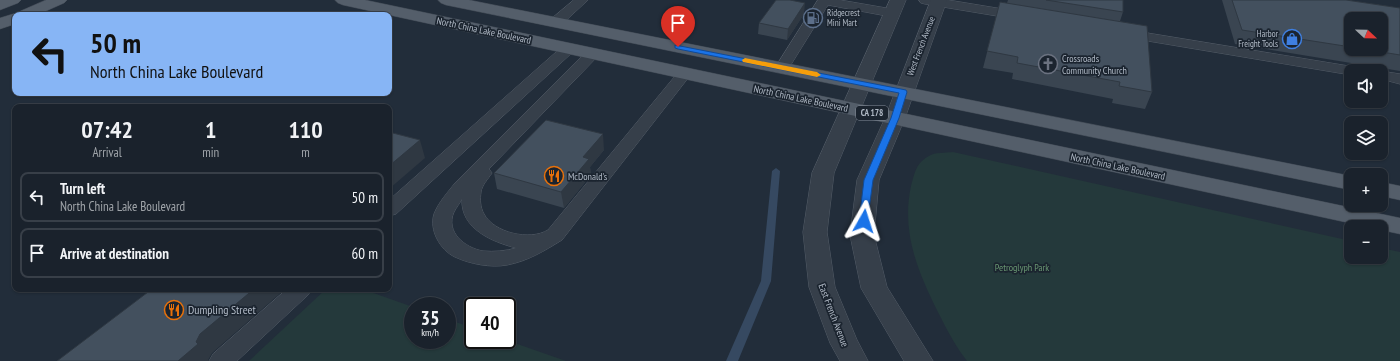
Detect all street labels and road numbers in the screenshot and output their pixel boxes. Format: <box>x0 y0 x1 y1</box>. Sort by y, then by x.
street label: North China Lake Boulevard <box>435 14 532 47</box>
street label: West French Avenue <box>904 15 937 77</box>
street label: North China Lake Boulevard <box>752 82 849 115</box>
road number: CA 178 <box>856 106 888 120</box>
street label: North China Lake Boulevard <box>1069 150 1166 183</box>
street label: East French Avenue <box>815 282 852 349</box>

